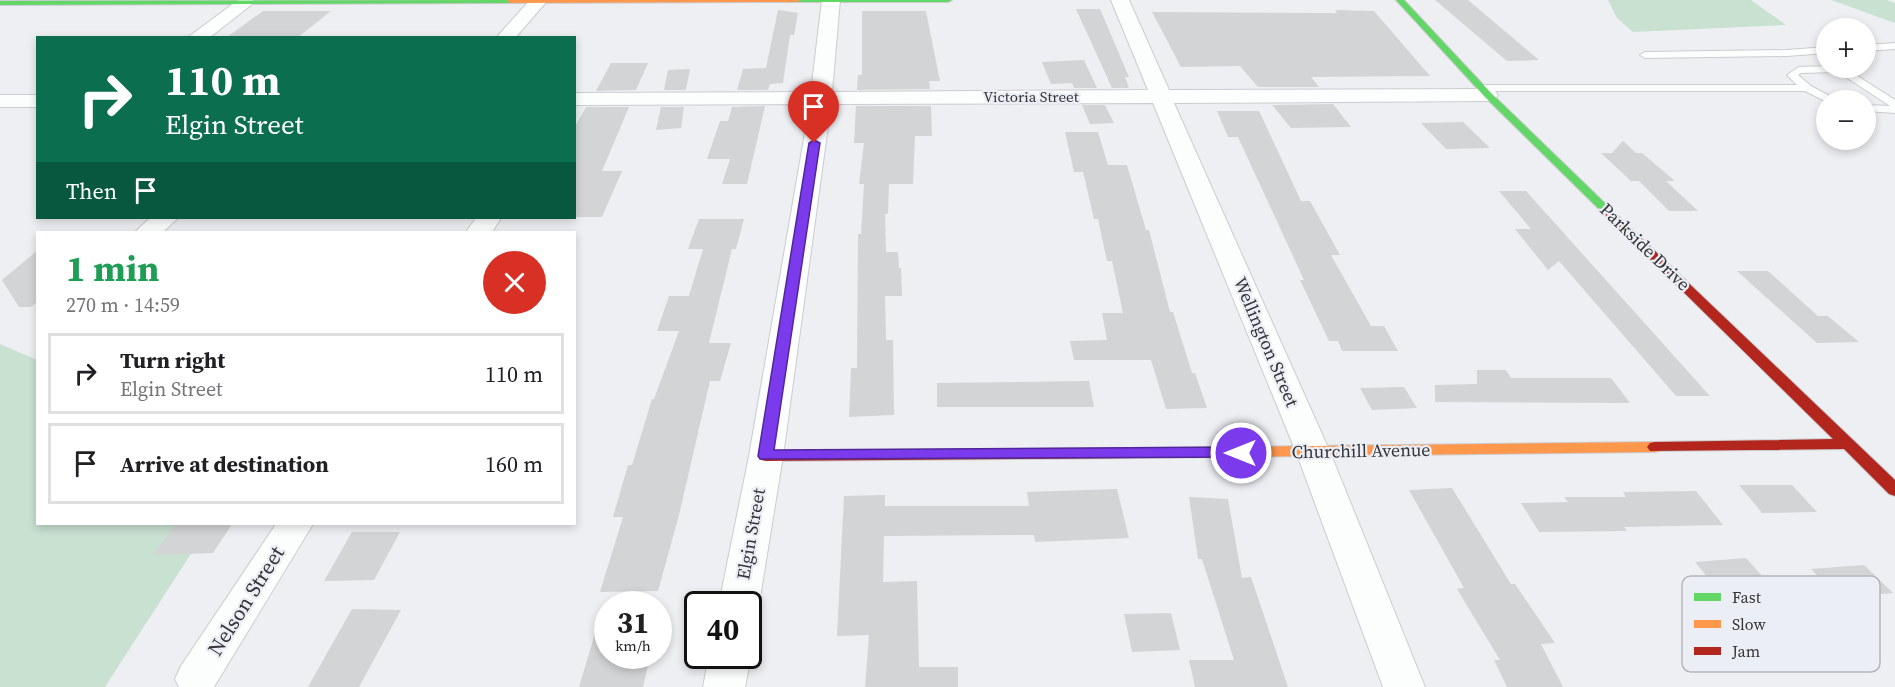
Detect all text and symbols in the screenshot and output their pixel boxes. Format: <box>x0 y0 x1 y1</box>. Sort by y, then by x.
map controls <box>1816 18 1876 150</box>
button: + <box>1816 18 1876 78</box>
text: 110 m <box>165 51 280 109</box>
icon: right <box>66 60 144 138</box>
pin <box>788 81 839 143</box>
street label: Victoria Street <box>983 86 1079 107</box>
icon: arrive <box>797 90 830 123</box>
button: − <box>1816 90 1876 150</box>
text: Elgin Street <box>165 106 304 143</box>
icon: arrive <box>129 174 162 207</box>
text: Then <box>66 176 117 206</box>
street label: Parkside Drive <box>1595 197 1696 296</box>
text: 1 min <box>66 244 159 293</box>
button: close <box>483 251 546 314</box>
street label: Wellington Street <box>1228 273 1305 411</box>
text: 270 m · 14:59 <box>66 291 180 319</box>
text: Turn right <box>120 345 225 375</box>
icon: right <box>69 357 102 390</box>
text: 110 m <box>485 359 543 389</box>
text: Elgin Street <box>120 375 223 403</box>
position arrow <box>1209 421 1273 485</box>
street label: Churchill Avenue <box>1291 437 1431 464</box>
icon: arrive <box>69 447 102 480</box>
text: Arrive at destination <box>120 449 329 479</box>
text: 160 m <box>485 449 543 479</box>
street label: Elgin Street <box>730 486 771 582</box>
street label: Nelson Street <box>200 540 291 661</box>
legend <box>1682 576 1880 672</box>
text: Fast <box>1732 586 1762 608</box>
speed limit sign: 40 <box>684 591 762 669</box>
text: 31 <box>617 602 649 643</box>
text: Slow <box>1732 613 1767 635</box>
text: km/h <box>615 635 651 656</box>
text: Jam <box>1731 640 1760 662</box>

